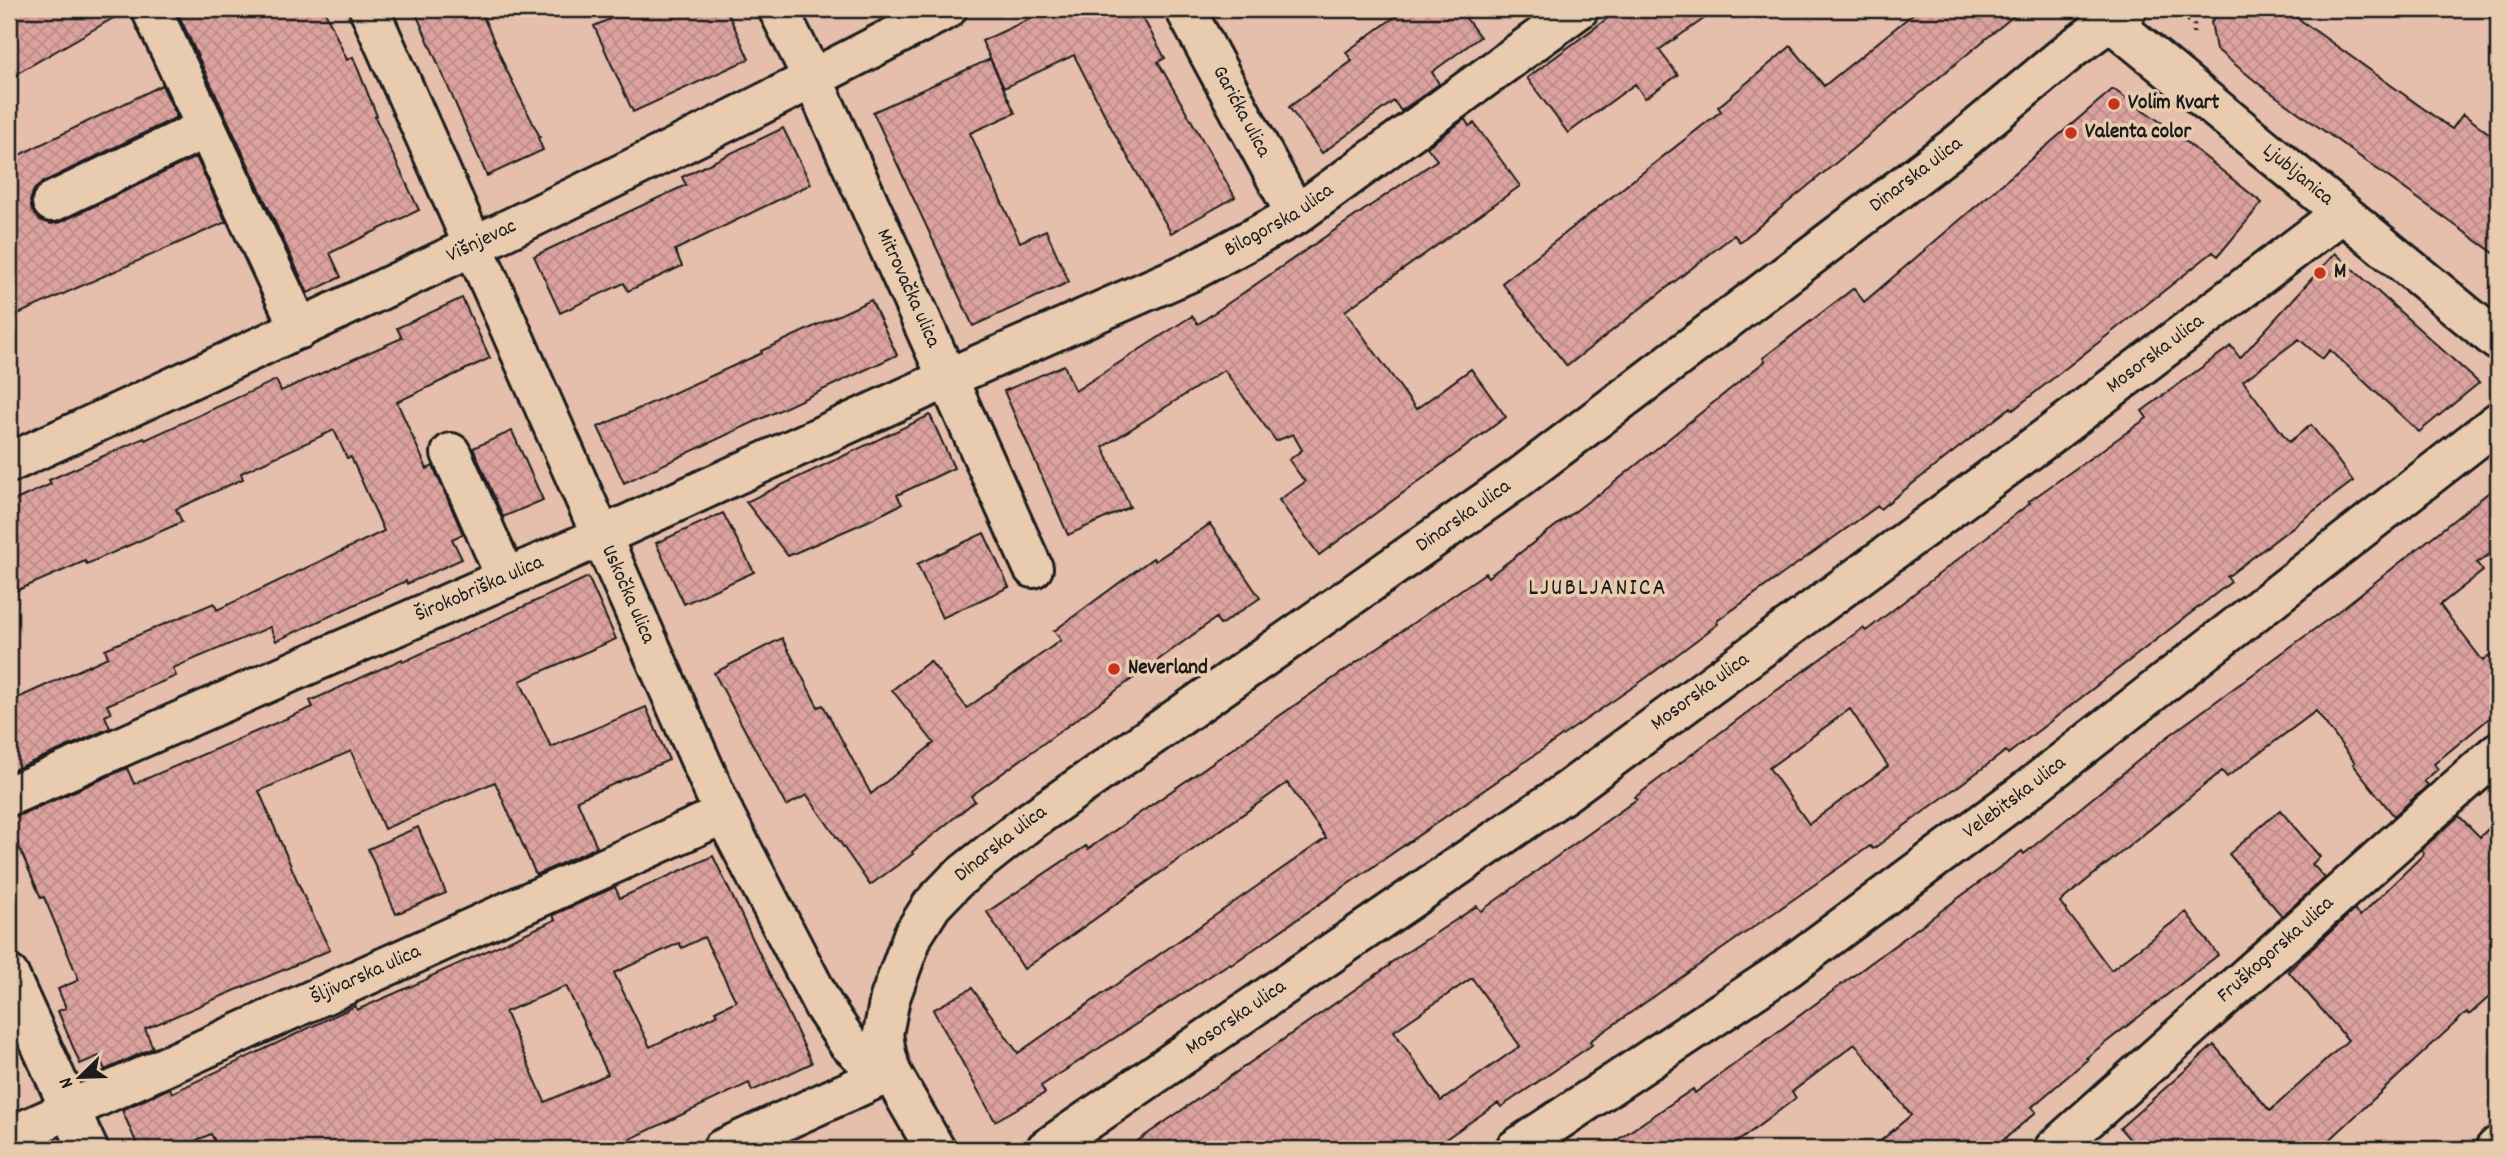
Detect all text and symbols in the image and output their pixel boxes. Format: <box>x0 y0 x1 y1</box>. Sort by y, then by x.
street label: Garićka ulica <box>1204 61 1278 164</box>
place label: Volim Kvart <box>2128 89 2220 119</box>
marker: Volim Kvart <box>2106 96 2122 112</box>
place label: Valenta color <box>2085 118 2192 148</box>
marker: Valenta color <box>2063 125 2079 141</box>
street label: Dinarska ulica <box>1864 129 1971 221</box>
street label: Ljubljanica <box>2255 137 2340 215</box>
street label: Bilogorska ulica <box>1219 176 1341 266</box>
street label: Višnjevac <box>442 212 522 271</box>
street label: Mitrovačka ulica <box>867 224 948 354</box>
place label: M <box>2334 258 2346 288</box>
marker: M <box>2312 265 2328 281</box>
street label: Mosorska ulica <box>2101 307 2212 402</box>
street label: Dinarska ulica <box>1410 472 1519 561</box>
street label: Uskočka ulica <box>592 541 663 650</box>
street label: Širokobriška ulica <box>411 548 550 631</box>
district label: LJUBLJANICA <box>1528 572 1668 606</box>
street label: Mosorska ulica <box>1645 646 1757 739</box>
place label: Neverland <box>1128 654 1208 684</box>
marker: Neverland <box>1106 661 1122 677</box>
street label: Velebitska ulica <box>1957 749 2074 847</box>
street label: Dinarska ulica <box>948 798 1055 890</box>
street label: Fruškogorska ulica <box>2211 889 2342 1011</box>
street label: Šljivarska ulica <box>306 937 427 1014</box>
street label: Mosorska ulica <box>1180 972 1294 1063</box>
north arrow <box>46 1042 116 1112</box>
text: N <box>53 1073 82 1092</box>

